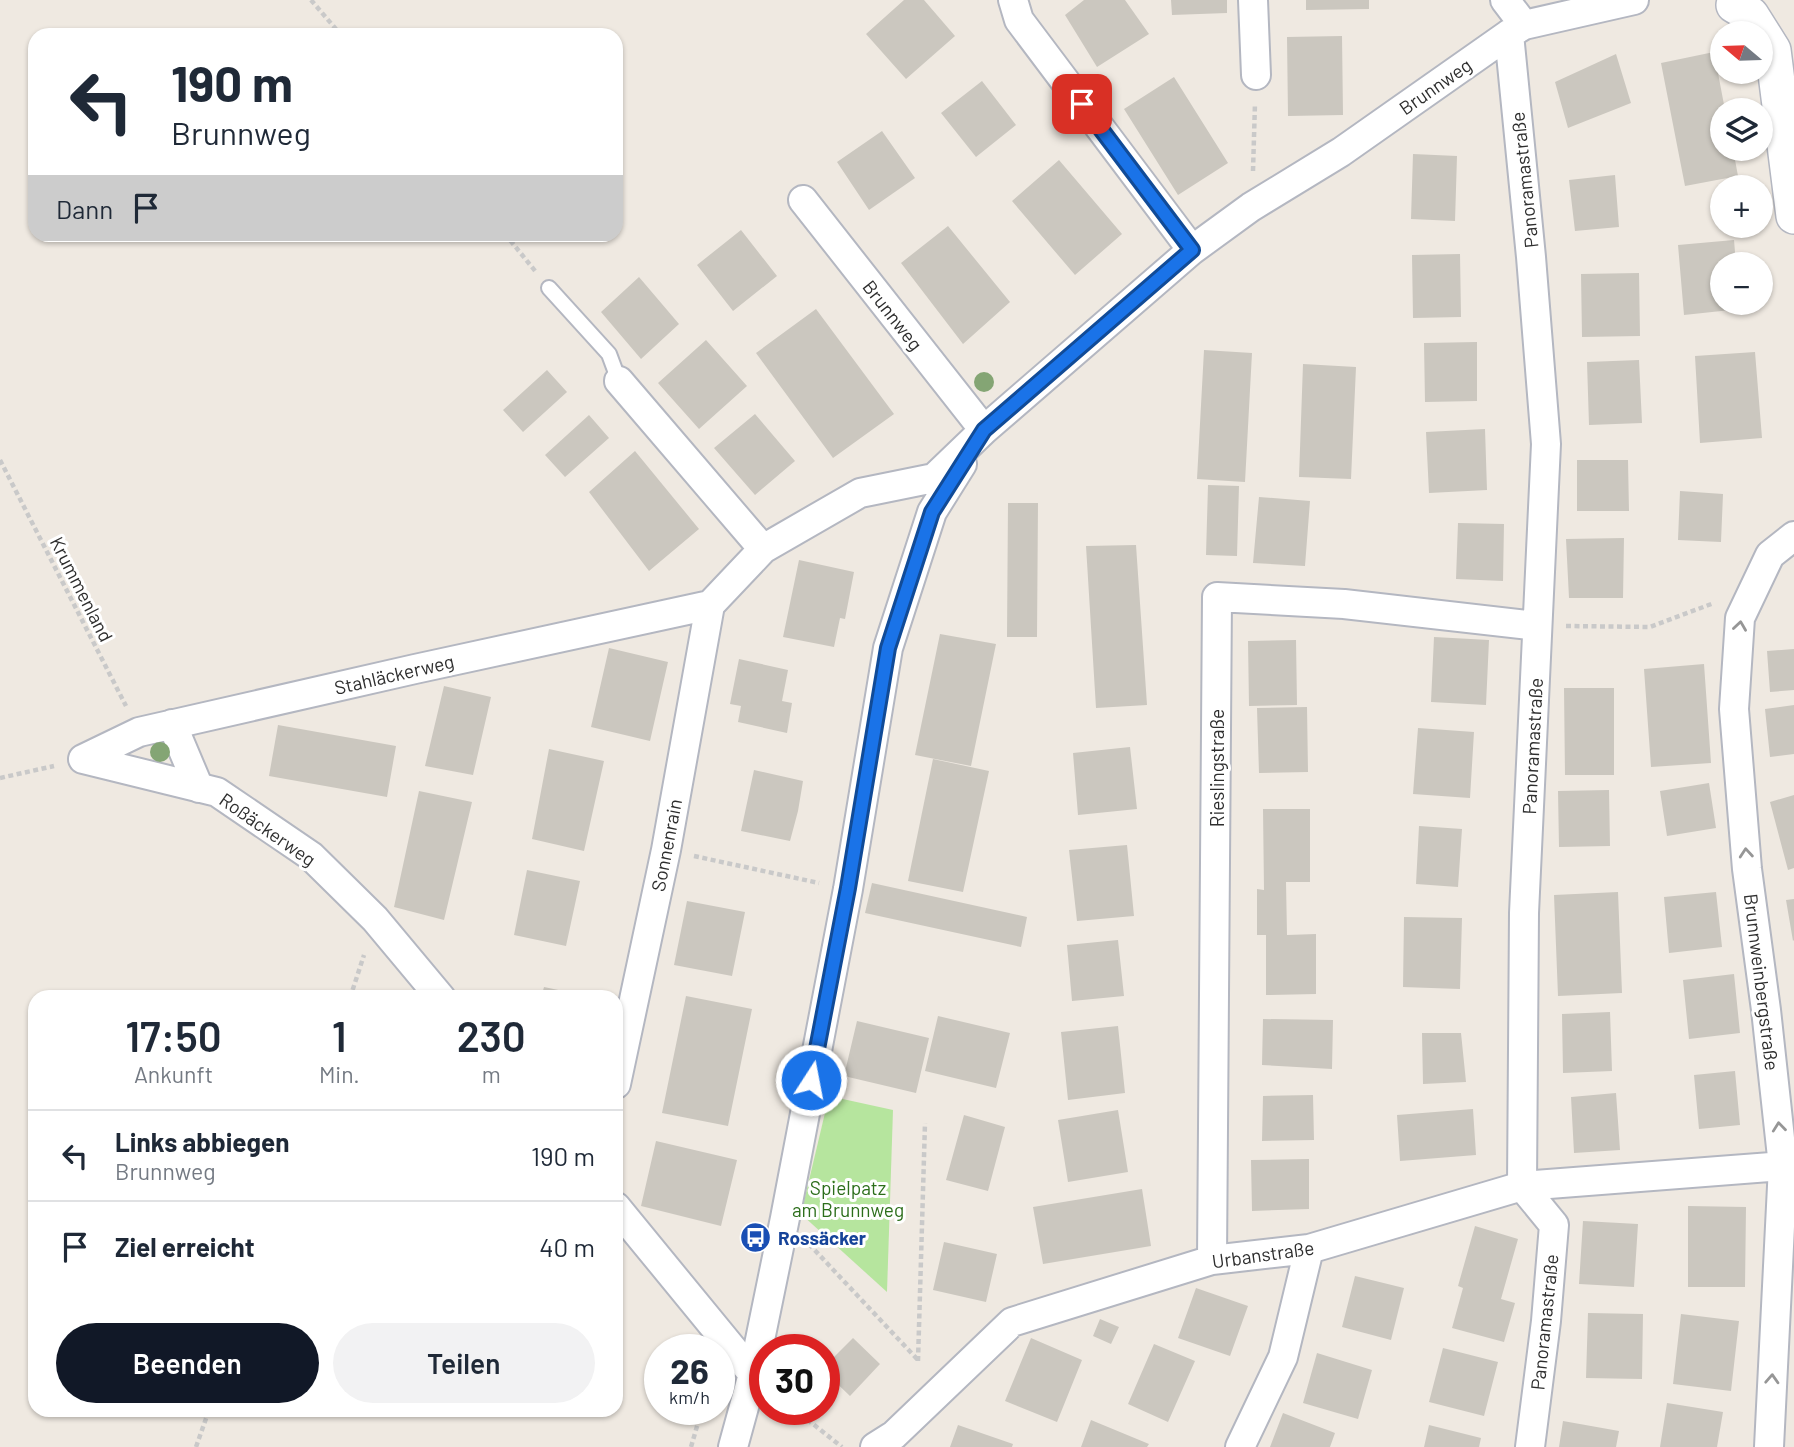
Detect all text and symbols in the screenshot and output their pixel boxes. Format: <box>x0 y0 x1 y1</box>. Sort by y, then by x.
north arrow <box>1710 21 1773 84</box>
map controls <box>1710 21 1773 315</box>
text: 190 m <box>171 53 293 112</box>
street label: Brunnweg <box>1394 53 1476 119</box>
icon: left <box>56 56 147 147</box>
pin <box>1052 74 1112 134</box>
icon: arrive <box>1063 85 1101 123</box>
button: layers <box>1710 98 1773 161</box>
street label: Panoramastraße <box>1505 111 1543 249</box>
text: Brunnweg <box>171 113 311 151</box>
button: + <box>1710 175 1773 238</box>
icon: arrive <box>127 189 165 227</box>
text: Dann <box>56 193 113 224</box>
button: − <box>1710 252 1773 315</box>
street label: Brunnweg <box>858 275 928 355</box>
street label: Krummenland <box>46 533 118 645</box>
one-way arrow <box>1733 620 1748 632</box>
street label: Stahläckerweg <box>332 649 456 699</box>
street label: Panoramastraße <box>1517 677 1547 815</box>
street label: Rieslingstraße <box>1205 709 1228 827</box>
street label: Roßäckerweg <box>215 787 321 871</box>
street label: Sonnenrain <box>646 797 686 893</box>
one-way arrow <box>1739 847 1754 858</box>
street label: Brunnweinbergstraße <box>1740 892 1784 1072</box>
text: 17:50 <box>125 1010 222 1060</box>
text: 1 <box>332 1010 347 1060</box>
text: 230 <box>457 1010 526 1060</box>
position arrow <box>774 1043 848 1117</box>
text: Ankunft <box>134 1060 213 1088</box>
text: Min. <box>319 1060 360 1088</box>
text: m <box>482 1060 501 1088</box>
one-way arrow <box>1772 1122 1787 1133</box>
text: Links abbiegen <box>115 1126 289 1157</box>
icon: left <box>56 1137 94 1175</box>
text: 190 m <box>531 1140 595 1171</box>
text: Brunnweg <box>115 1157 215 1185</box>
park label: Spielpatz am Brunnweg <box>792 1176 904 1221</box>
bus stop icon: Rossäcker <box>738 1220 772 1254</box>
place label: Rossäcker <box>778 1226 867 1249</box>
icon: arrive <box>56 1228 94 1266</box>
text: Ziel erreicht <box>115 1231 255 1262</box>
text: 40 m <box>539 1231 595 1262</box>
street label: Urbanstraße <box>1210 1235 1316 1273</box>
street label: Panoramastraße <box>1525 1253 1563 1391</box>
button: Beenden <box>56 1323 319 1403</box>
button: Teilen <box>333 1323 595 1403</box>
speed limit sign: 30 <box>749 1334 840 1425</box>
text: 26 <box>670 1349 709 1391</box>
one-way arrow <box>1765 1373 1780 1384</box>
text: km/h <box>669 1386 710 1408</box>

